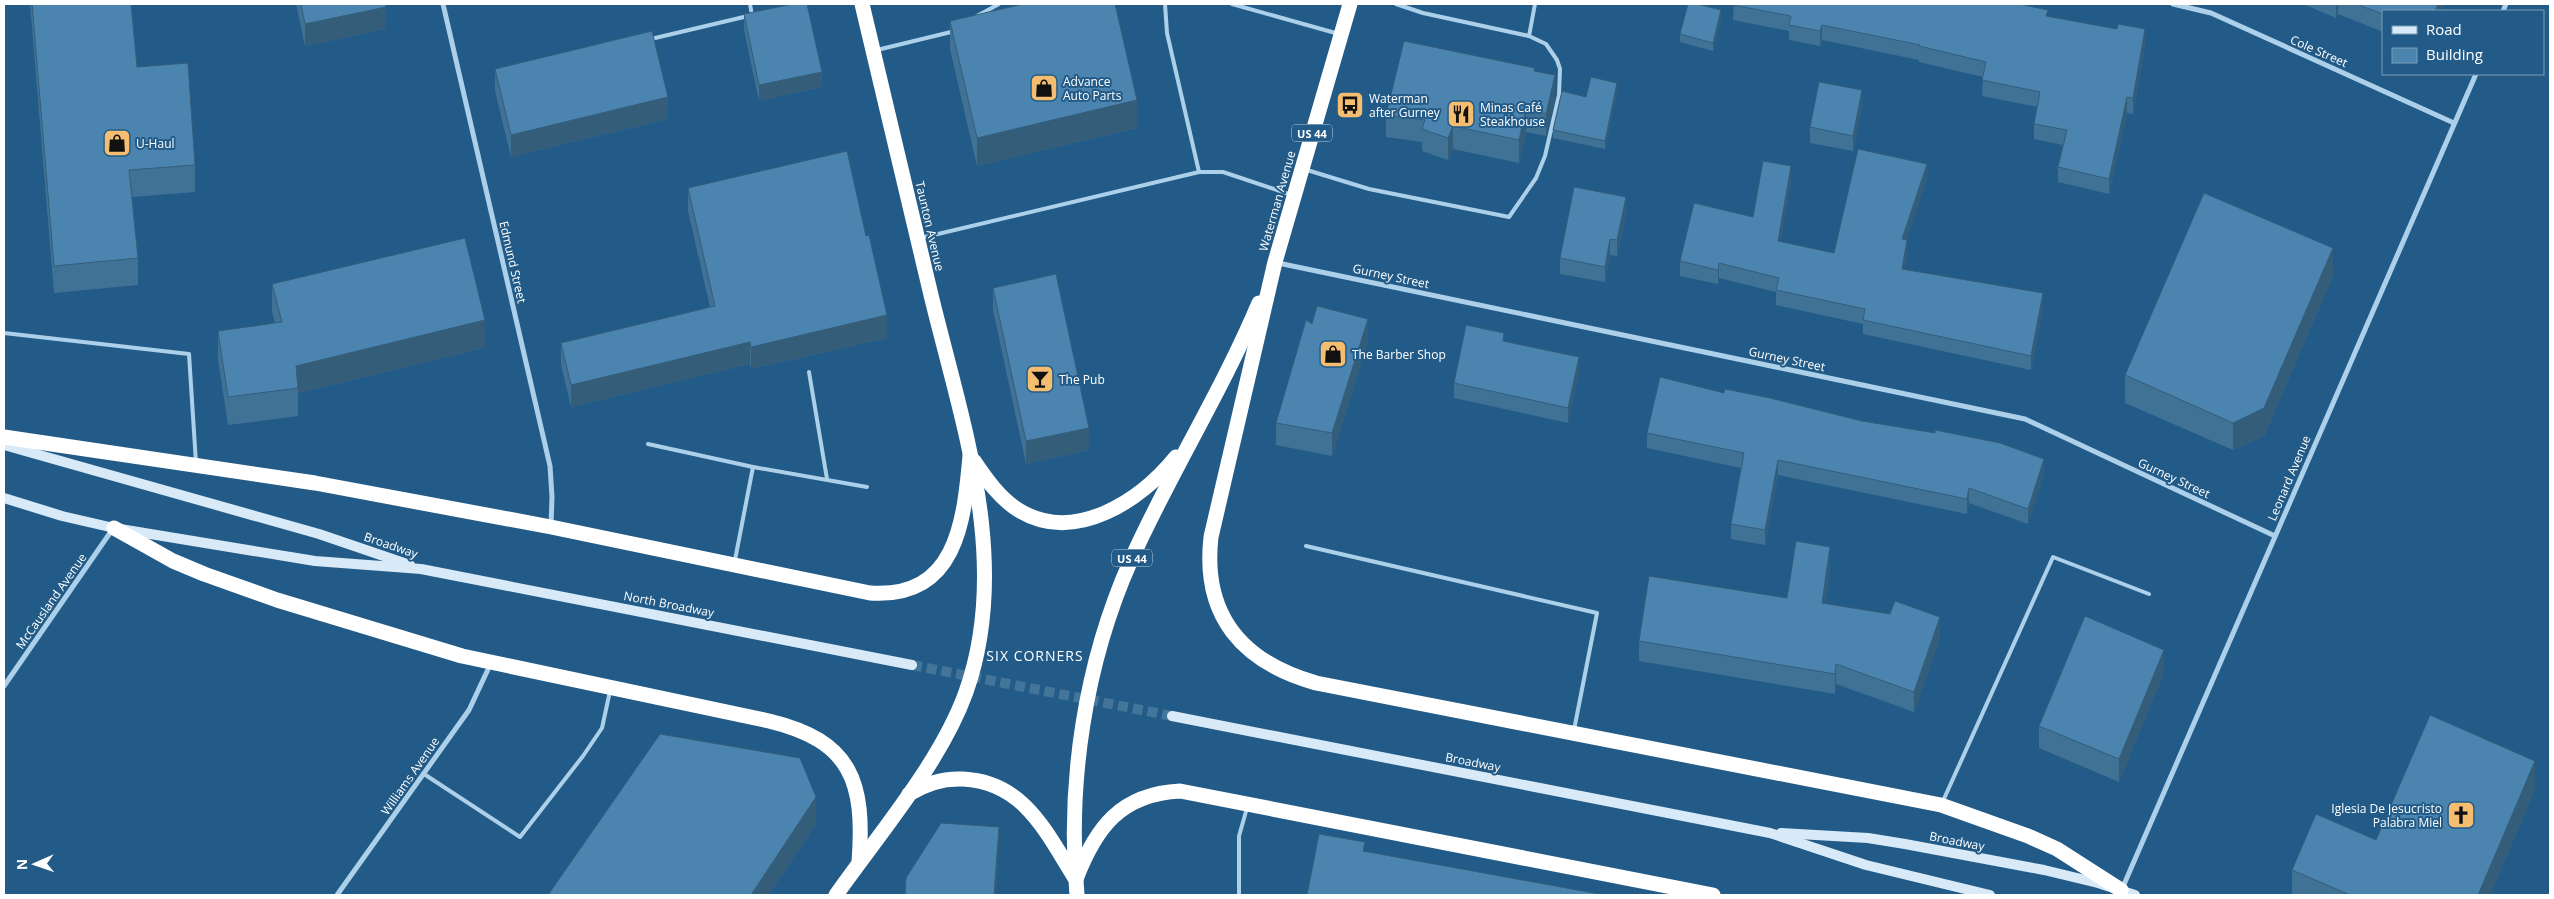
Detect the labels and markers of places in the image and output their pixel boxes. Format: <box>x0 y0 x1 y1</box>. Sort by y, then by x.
shop icon: Advance Auto Parts <box>1029 73 1059 103</box>
place label: Advance Auto Parts <box>1063 73 1122 104</box>
bus stop icon: Waterman after Gurney <box>1335 90 1365 120</box>
place label: Waterman after Gurney <box>1369 90 1441 121</box>
restaurant icon: Minas Café Steakhouse <box>1446 99 1476 129</box>
place label: Minas Café Steakhouse <box>1480 99 1545 130</box>
shop icon: U-Haul <box>102 128 132 158</box>
place label: U-Haul <box>136 135 175 152</box>
shop icon: The Barber Shop <box>1318 339 1348 369</box>
place label: The Barber Shop <box>1352 346 1446 363</box>
bar icon: The Pub <box>1025 364 1055 394</box>
place label: The Pub <box>1059 371 1105 388</box>
place label: Iglesia De Jesucristo Palabra Miel <box>2331 800 2442 831</box>
church icon: Iglesia De Jesucristo Palabra Miel <box>2446 800 2476 830</box>

